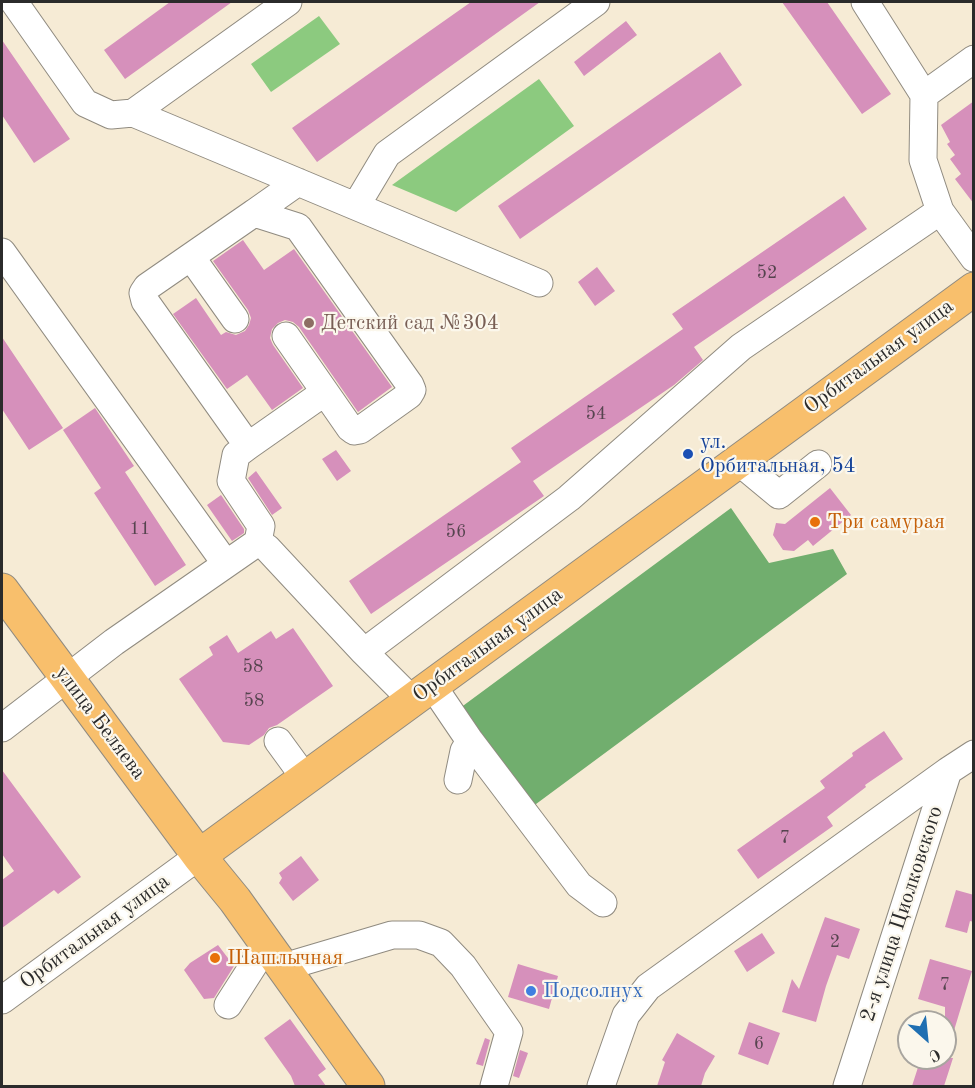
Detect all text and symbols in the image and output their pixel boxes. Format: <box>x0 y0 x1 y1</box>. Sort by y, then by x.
house number: 52 <box>757 262 777 284</box>
street label: Орбитальная улица <box>799 294 959 420</box>
place label: Детский сад №304 <box>321 310 499 336</box>
marker: Детский сад №304 <box>302 316 316 330</box>
house number: 54 <box>586 403 606 425</box>
place label: ул. Орбитальная, 54 <box>700 429 856 479</box>
marker: ул. Орбитальная, 54 <box>681 447 695 461</box>
place label: Три самурая <box>827 509 945 535</box>
marker: Три самурая <box>808 515 822 529</box>
house number: 11 <box>130 518 150 540</box>
house number: 56 <box>446 521 466 543</box>
street label: Орбитальная улица <box>408 582 568 708</box>
house number: 58 <box>243 656 263 678</box>
street label: улица Беляева <box>49 661 151 785</box>
house number: 58 <box>244 690 264 712</box>
street label: 2-я улица Циолковского <box>855 803 949 1025</box>
house number: 7 <box>780 827 790 849</box>
street label: Орбитальная улица <box>15 869 175 995</box>
house number: 2 <box>830 931 840 953</box>
place label: Шашлычная <box>227 945 343 971</box>
marker: Шашлычная <box>208 951 222 965</box>
house number: 7 <box>940 974 950 996</box>
place label: Подсолнух <box>543 978 643 1004</box>
marker: Подсолнух <box>524 984 538 998</box>
north arrow <box>897 1010 957 1070</box>
house number: 6 <box>754 1033 764 1055</box>
text: С <box>926 1045 943 1064</box>

